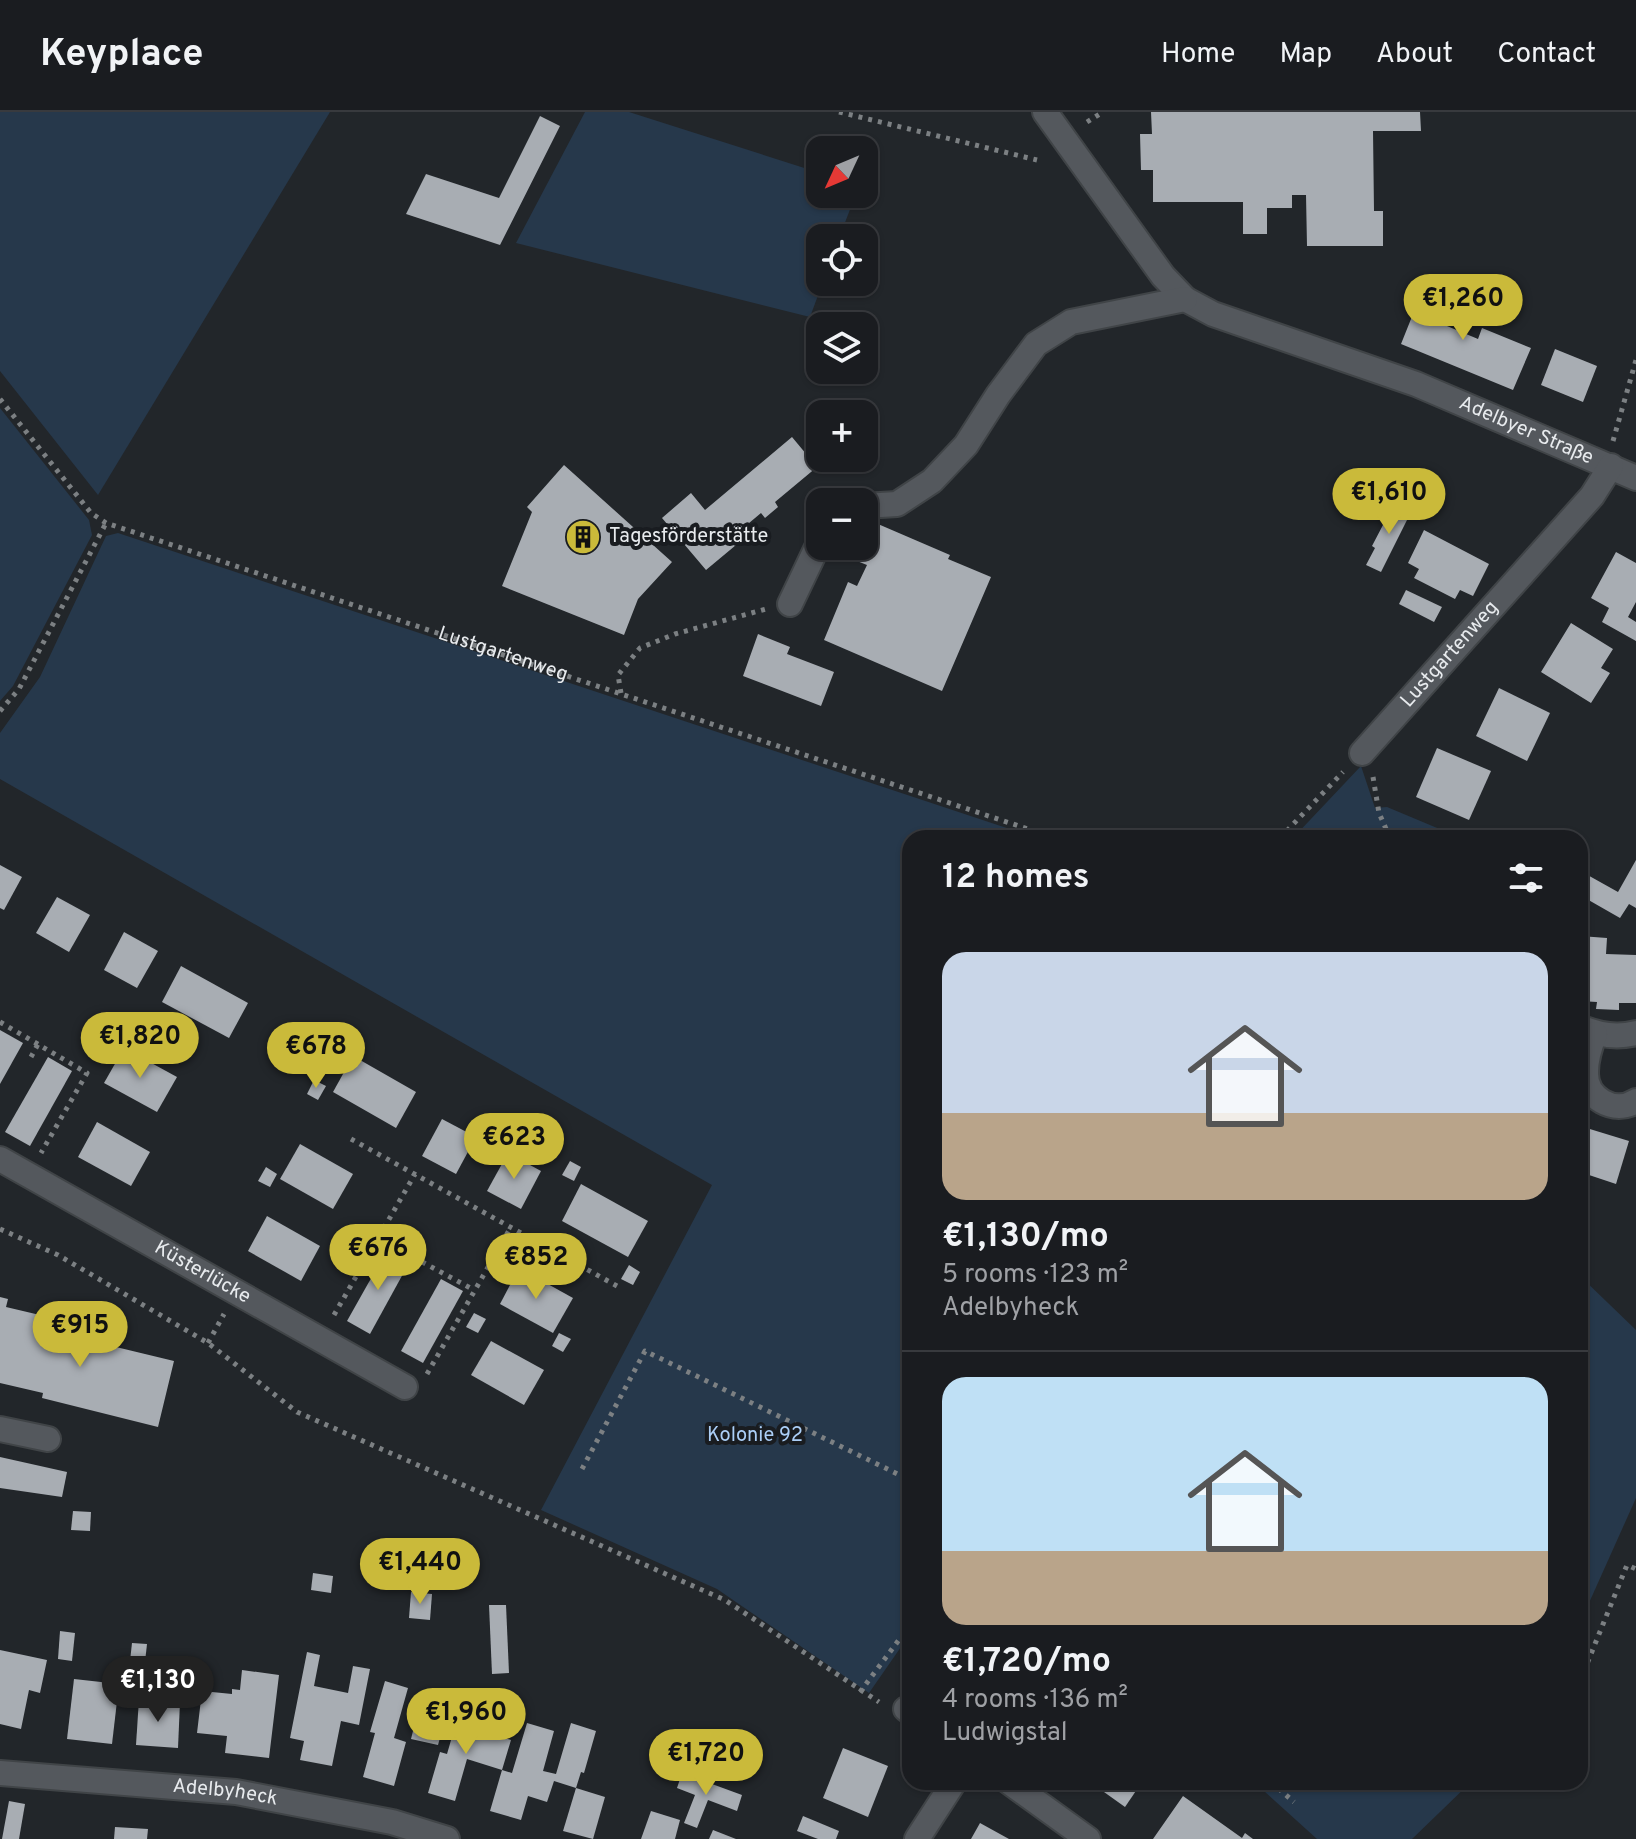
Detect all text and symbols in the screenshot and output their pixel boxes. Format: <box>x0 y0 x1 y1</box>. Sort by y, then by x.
text: Keyplace <box>40 31 204 80</box>
text: Home <box>1161 37 1235 73</box>
text: Map <box>1279 37 1332 73</box>
text: About <box>1376 37 1453 73</box>
text: Contact <box>1497 37 1596 73</box>
north arrow <box>806 136 878 208</box>
map controls <box>806 136 878 560</box>
button: locate <box>806 224 878 296</box>
pin: €1,260 <box>1398 274 1528 342</box>
text: €1,260 <box>1422 283 1504 316</box>
button: layers <box>806 312 878 384</box>
street label: Adelbyer Straße <box>1455 391 1597 471</box>
button: + <box>806 400 878 472</box>
pin: €1,610 <box>1324 468 1454 536</box>
text: €1,610 <box>1350 477 1428 510</box>
button: − <box>806 488 878 560</box>
building icon: Tagesförderstätte <box>564 518 602 556</box>
place label: Tagesförderstätte <box>609 524 768 550</box>
street label: Lustgartenweg <box>1395 596 1505 714</box>
street label: Lustgartenweg <box>435 621 571 688</box>
icon: filters <box>1504 856 1548 900</box>
text: 12 homes <box>942 857 1089 900</box>
icon: home <box>1173 1004 1317 1148</box>
pin: €1,820 <box>75 1012 205 1080</box>
text: €1,820 <box>99 1021 181 1054</box>
pin: €678 <box>269 1022 363 1090</box>
text: €678 <box>285 1031 347 1064</box>
pin: €623 <box>467 1113 561 1181</box>
text: €623 <box>482 1122 546 1155</box>
text: €1,130/mo <box>942 1216 1109 1259</box>
pin: €676 <box>331 1224 425 1292</box>
text: €676 <box>347 1233 409 1266</box>
pin: €852 <box>489 1233 583 1301</box>
street label: Küsterlücke <box>149 1235 255 1310</box>
text: €852 <box>504 1242 568 1275</box>
text: 5 rooms · 123 m² <box>942 1259 1128 1292</box>
text: Adelbyheck <box>942 1292 1079 1325</box>
pin: €915 <box>33 1301 127 1369</box>
text: €915 <box>51 1310 109 1343</box>
park label: Kolonie 92 <box>707 1423 803 1449</box>
icon: home <box>1173 1429 1317 1573</box>
pin: €1,440 <box>355 1538 485 1606</box>
text: €1,440 <box>378 1547 462 1580</box>
text: €1,720/mo <box>942 1641 1111 1684</box>
pin: €1,130 <box>93 1656 223 1724</box>
text: €1,130 <box>120 1665 196 1698</box>
text: 4 rooms · 136 m² <box>942 1684 1128 1717</box>
pin: €1,960 <box>401 1688 531 1756</box>
text: €1,960 <box>425 1697 507 1730</box>
text: Ludwigstal <box>942 1717 1067 1750</box>
pin: €1,720 <box>641 1729 771 1797</box>
text: €1,720 <box>667 1738 745 1771</box>
street label: Adelbyheck <box>172 1774 280 1813</box>

